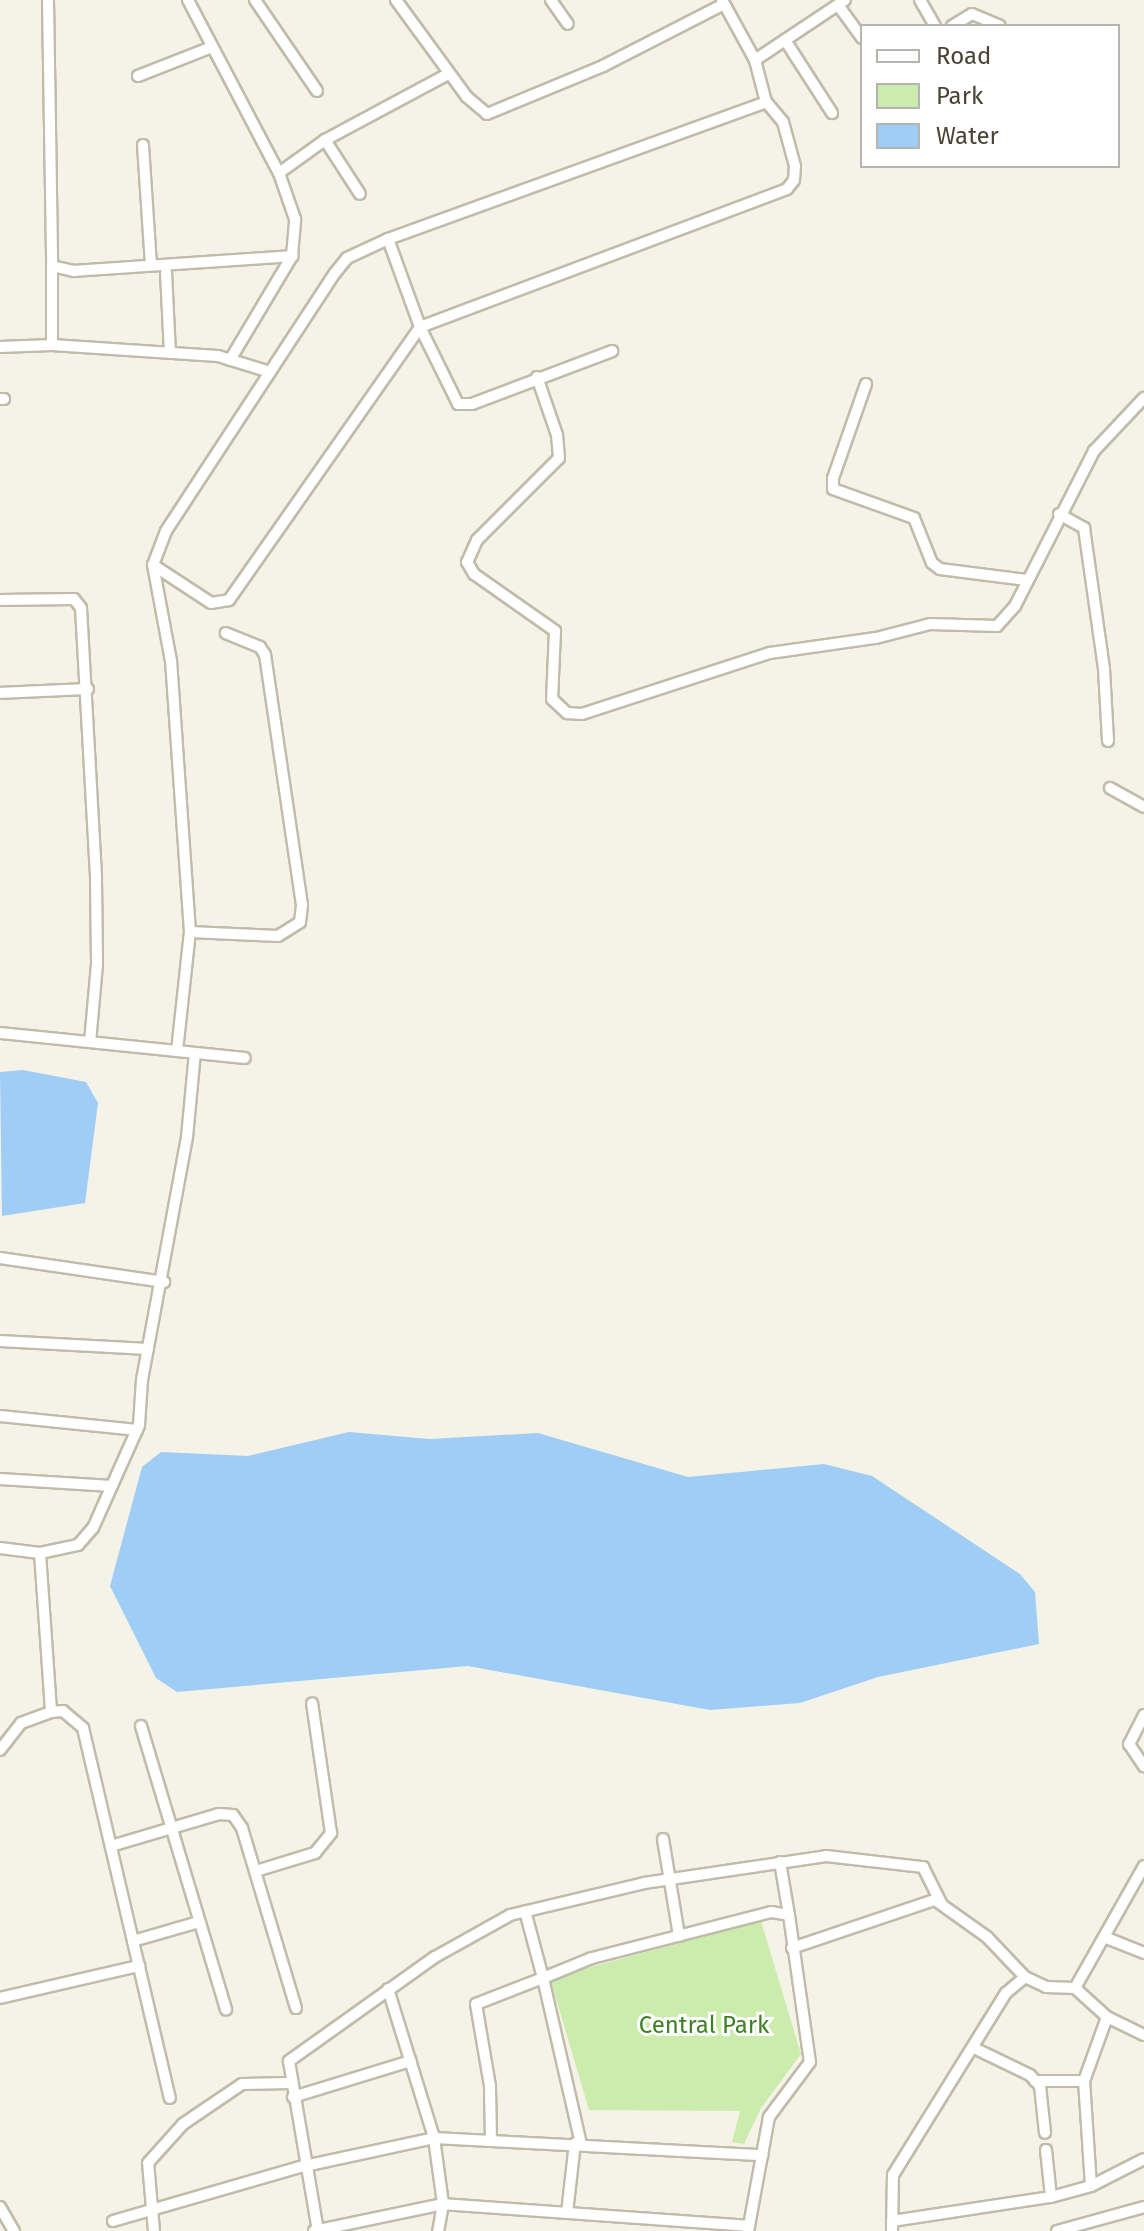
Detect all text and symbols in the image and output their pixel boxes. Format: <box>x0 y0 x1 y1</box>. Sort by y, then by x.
legend <box>860 24 1120 168</box>
text: Road <box>936 42 991 70</box>
text: Park <box>936 82 983 110</box>
text: Water <box>936 122 999 150</box>
park label: Central Park <box>639 2012 769 2040</box>

